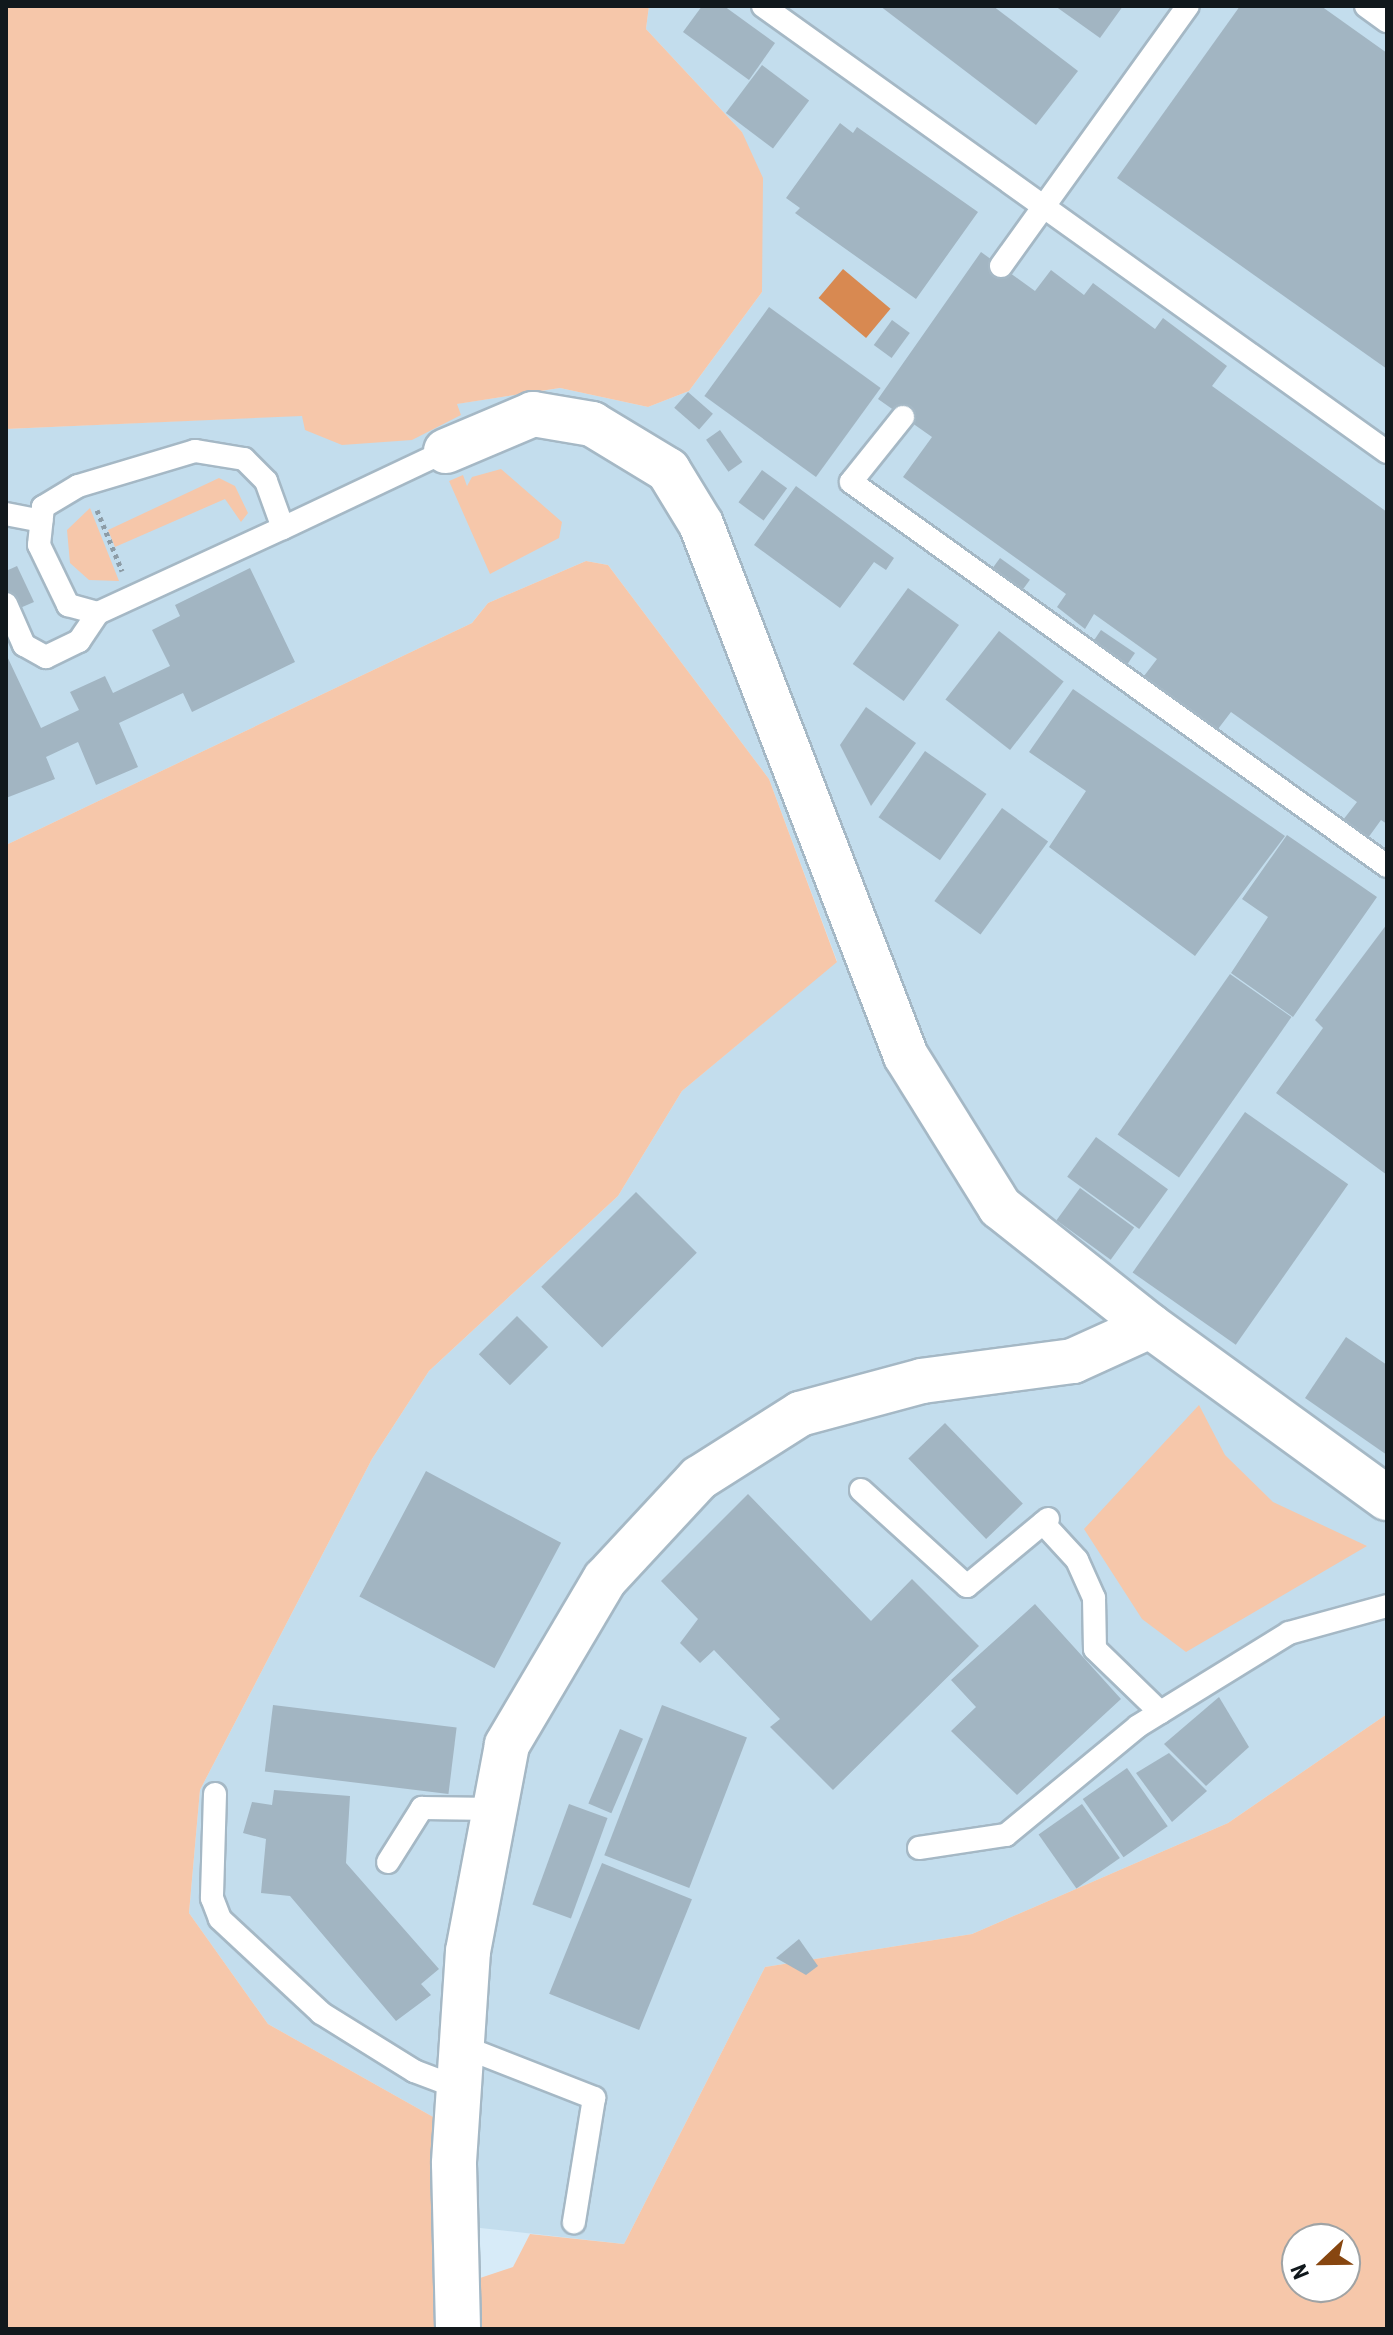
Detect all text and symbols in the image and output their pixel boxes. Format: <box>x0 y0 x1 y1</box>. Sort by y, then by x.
north arrow <box>1281 2223 1361 2303</box>
text: N <box>1286 2261 1314 2282</box>

